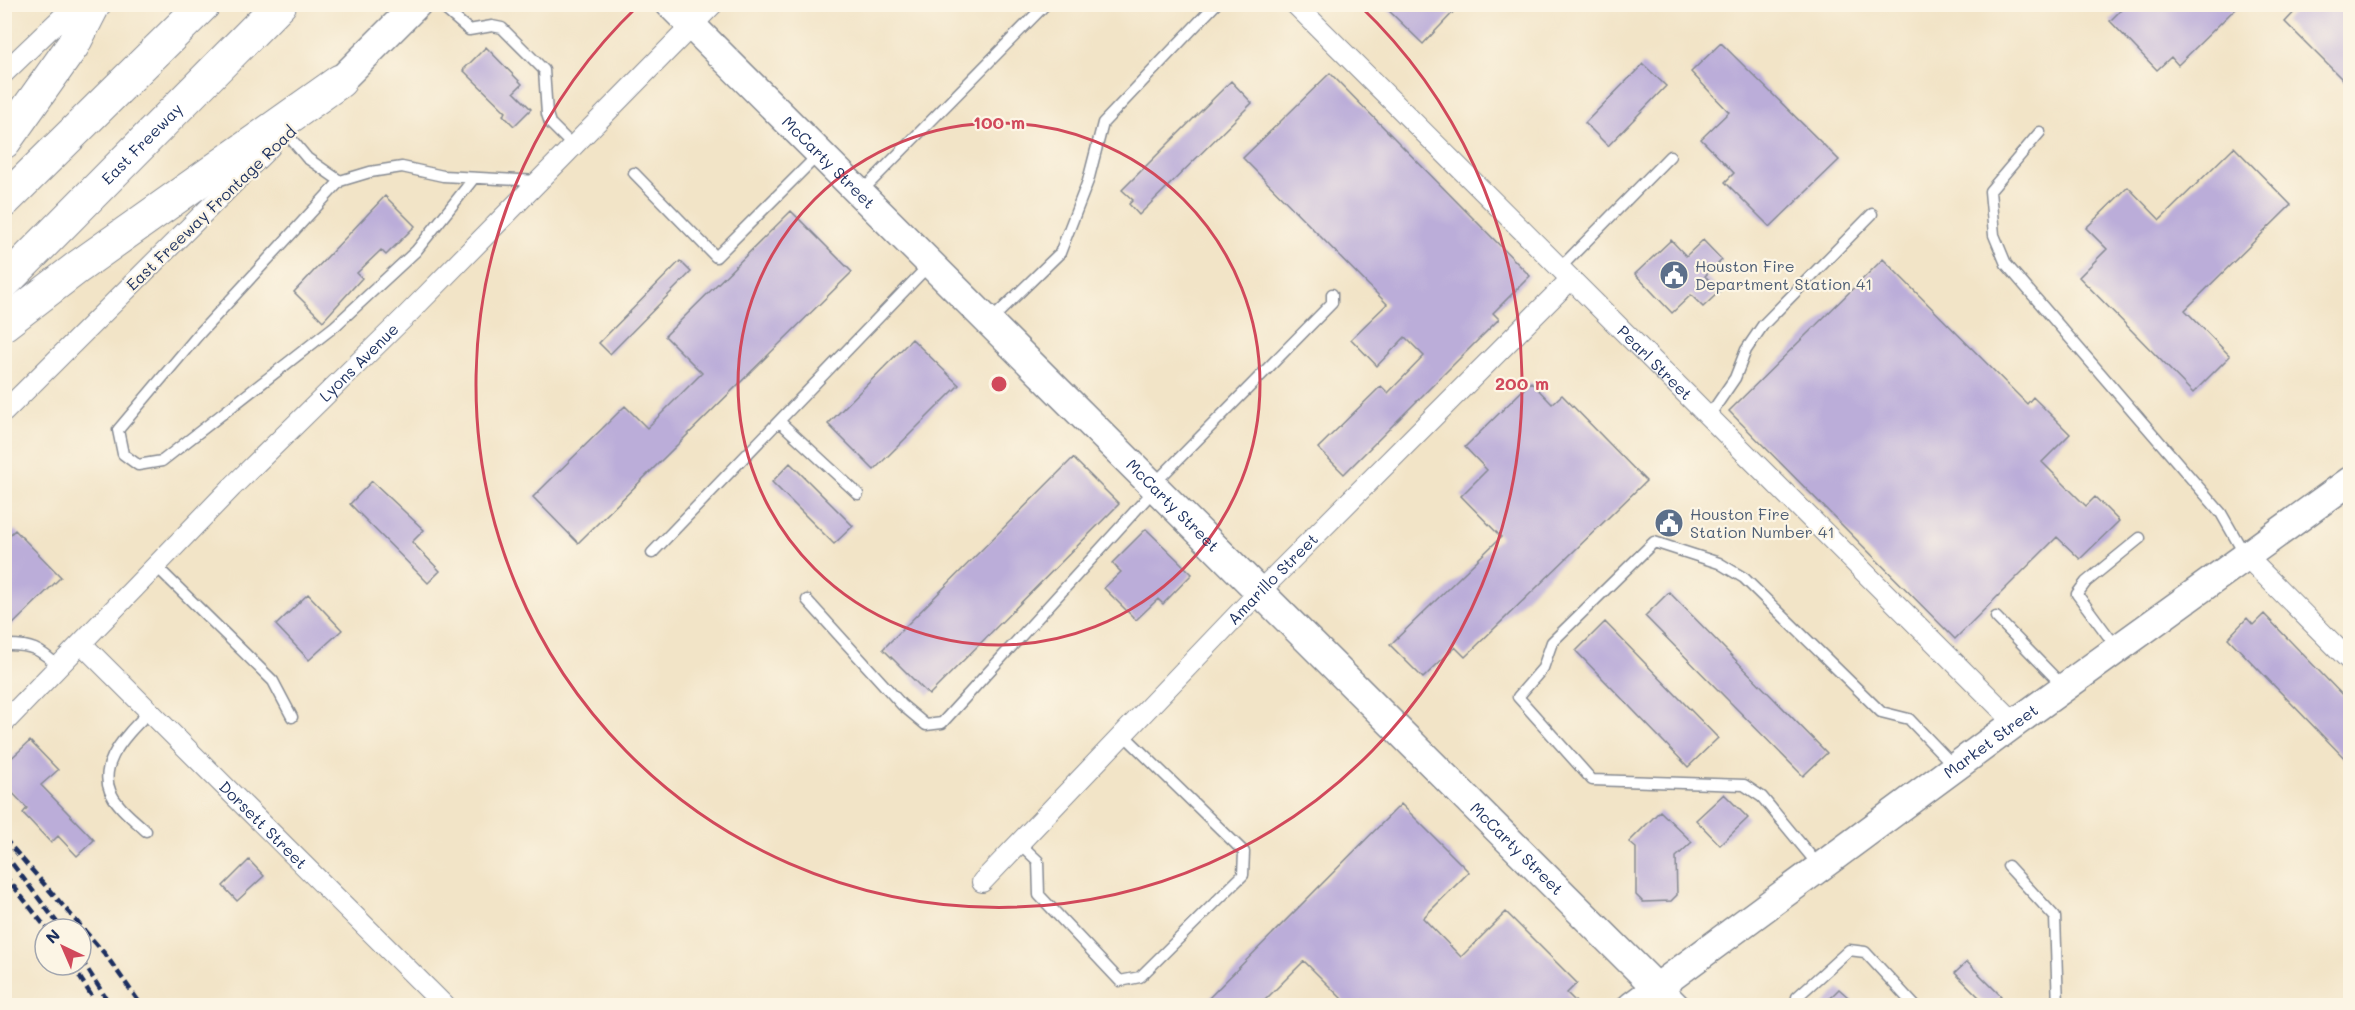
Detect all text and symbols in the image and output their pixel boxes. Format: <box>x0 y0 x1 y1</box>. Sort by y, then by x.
street label: East Freeway <box>97 98 186 189</box>
text: 100 m <box>973 110 1025 134</box>
street label: McCarty Street <box>778 111 880 213</box>
street label: East Freeway Frontage Road <box>121 121 300 294</box>
place label: Houston Fire Department Station 41 <box>1695 255 1872 294</box>
public building icon: Houston Fire Department Station 41 <box>1658 259 1690 291</box>
street label: Lyons Avenue <box>314 318 403 406</box>
street label: Pearl Street <box>1613 320 1697 404</box>
text: 200 m <box>1495 371 1549 395</box>
centre of rings <box>989 374 1009 394</box>
street label: McCarty Street <box>1122 454 1224 556</box>
place label: Houston Fire Station Number 41 <box>1690 503 1835 542</box>
public building icon: Houston Fire Station Number 41 <box>1653 507 1685 539</box>
street label: Amarillo Street <box>1223 528 1322 629</box>
street label: Market Street <box>1939 699 2042 782</box>
street label: Dorsett Street <box>215 776 312 873</box>
street label: McCarty Street <box>1466 797 1568 899</box>
north arrow <box>33 917 93 977</box>
text: N <box>41 924 64 948</box>

